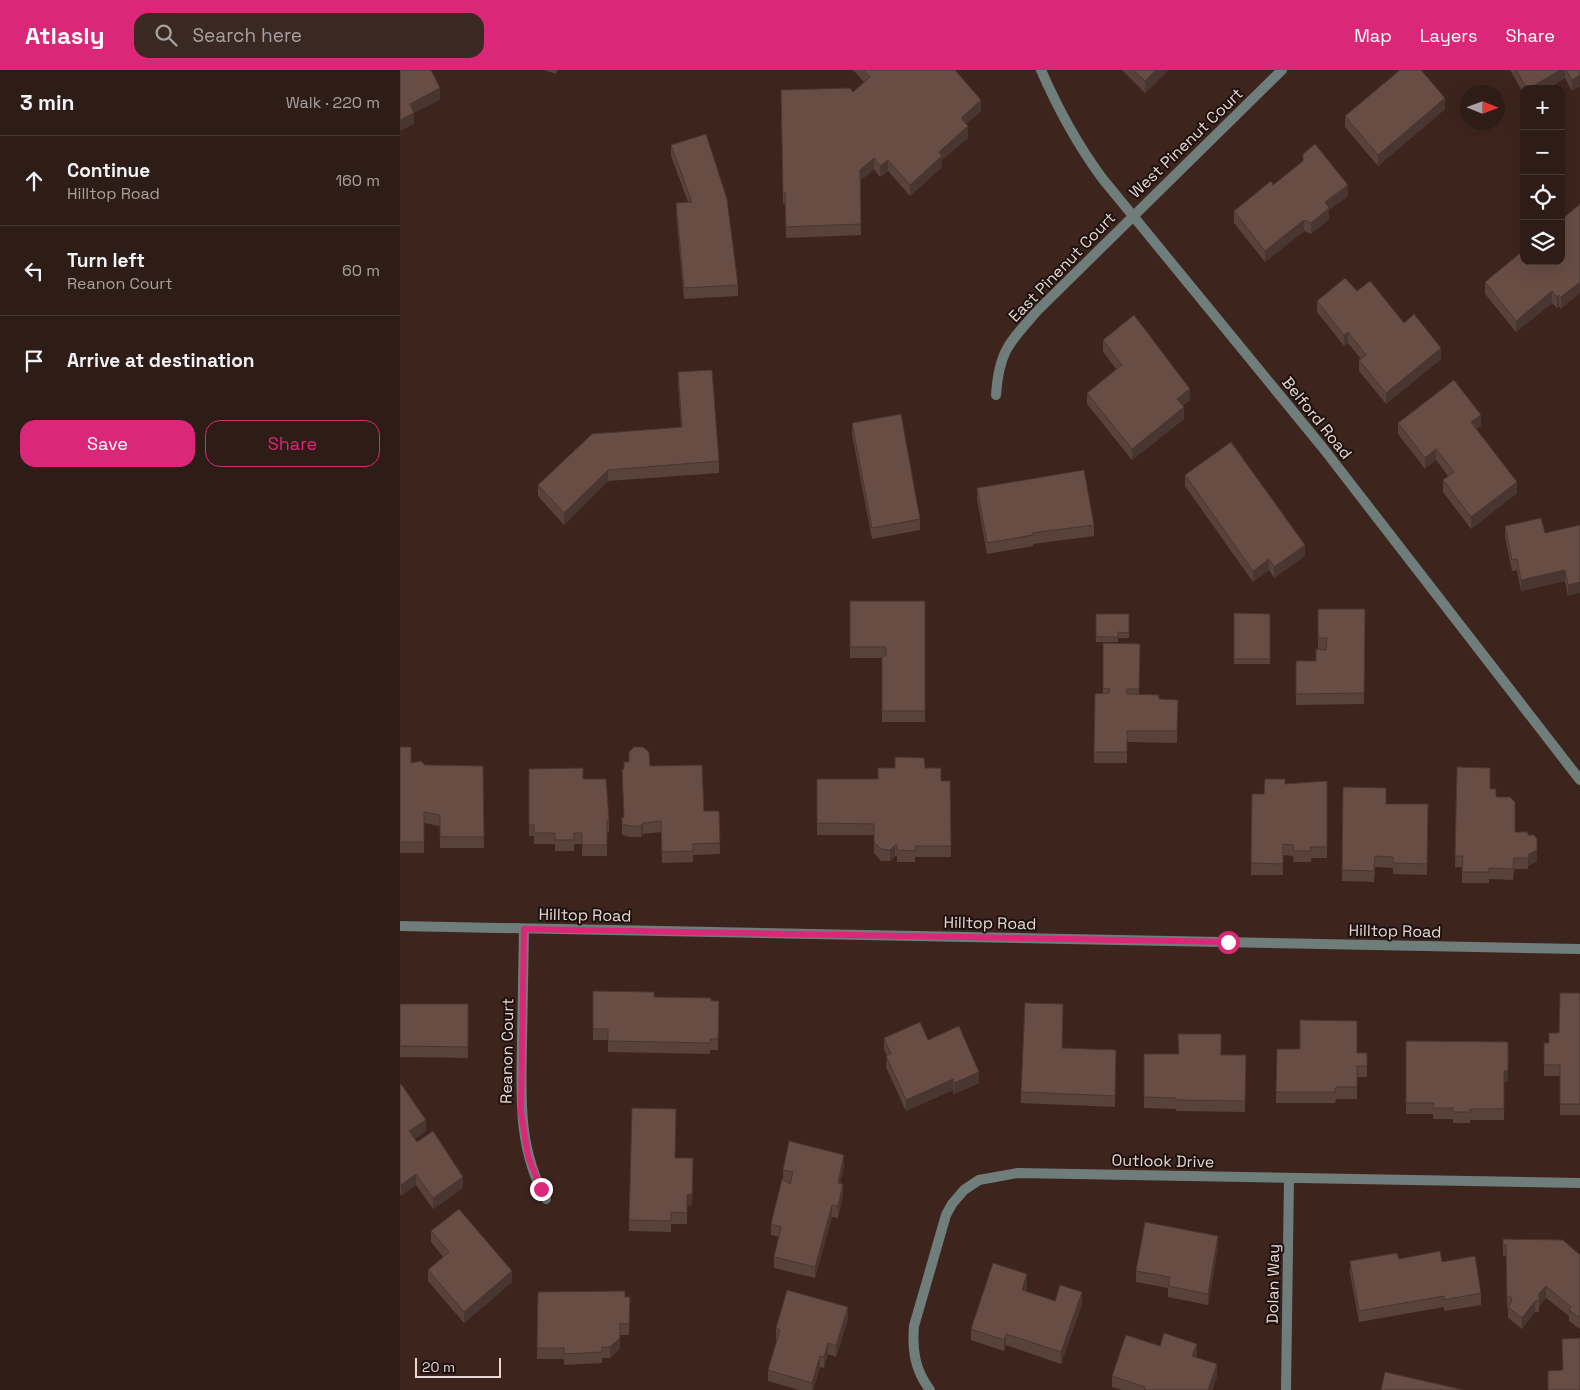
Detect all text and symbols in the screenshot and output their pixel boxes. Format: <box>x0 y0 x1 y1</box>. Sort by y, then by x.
search box <box>134 13 484 58</box>
text: Atlasly <box>25 20 104 51</box>
icon: search <box>152 21 180 49</box>
text: Search here <box>192 23 302 48</box>
text: Map <box>1354 24 1392 47</box>
text: Layers <box>1420 24 1477 47</box>
text: Share <box>1505 24 1555 47</box>
street label: West Pinenut Court <box>1125 83 1247 203</box>
north arrow <box>1460 85 1505 130</box>
map controls <box>1520 85 1565 265</box>
button: + <box>1520 85 1565 130</box>
text: 3 min <box>20 89 75 116</box>
text: Walk · 220 m <box>286 92 380 113</box>
button: − <box>1520 130 1565 175</box>
text: Continue <box>67 158 150 183</box>
icon: ahead <box>20 167 48 195</box>
text: 160 m <box>335 170 380 191</box>
button: locate <box>1520 175 1565 220</box>
text: Hilltop Road <box>67 183 160 204</box>
street label: East Pinenut Court <box>1004 208 1120 326</box>
button: layers <box>1520 220 1565 265</box>
text: Turn left <box>67 248 145 273</box>
icon: left <box>20 257 48 285</box>
text: 60 m <box>342 260 380 281</box>
text: Reanon Court <box>67 273 173 294</box>
icon: arrive <box>20 347 48 375</box>
text: Arrive at destination <box>67 348 255 373</box>
street label: Belford Road <box>1277 373 1357 463</box>
button: Save <box>20 420 195 467</box>
button: Share <box>205 420 380 467</box>
street label: Hilltop Road <box>538 904 632 926</box>
street label: Hilltop Road <box>943 912 1037 934</box>
street label: Hilltop Road <box>1348 920 1442 942</box>
route start <box>1217 931 1240 954</box>
street label: Reanon Court <box>496 998 518 1104</box>
street label: Outlook Drive <box>1112 1150 1214 1172</box>
route end <box>530 1178 553 1201</box>
street label: Dolan Way <box>1262 1244 1284 1324</box>
scale bar <box>415 1355 501 1378</box>
text: 20 m <box>422 1358 455 1376</box>

